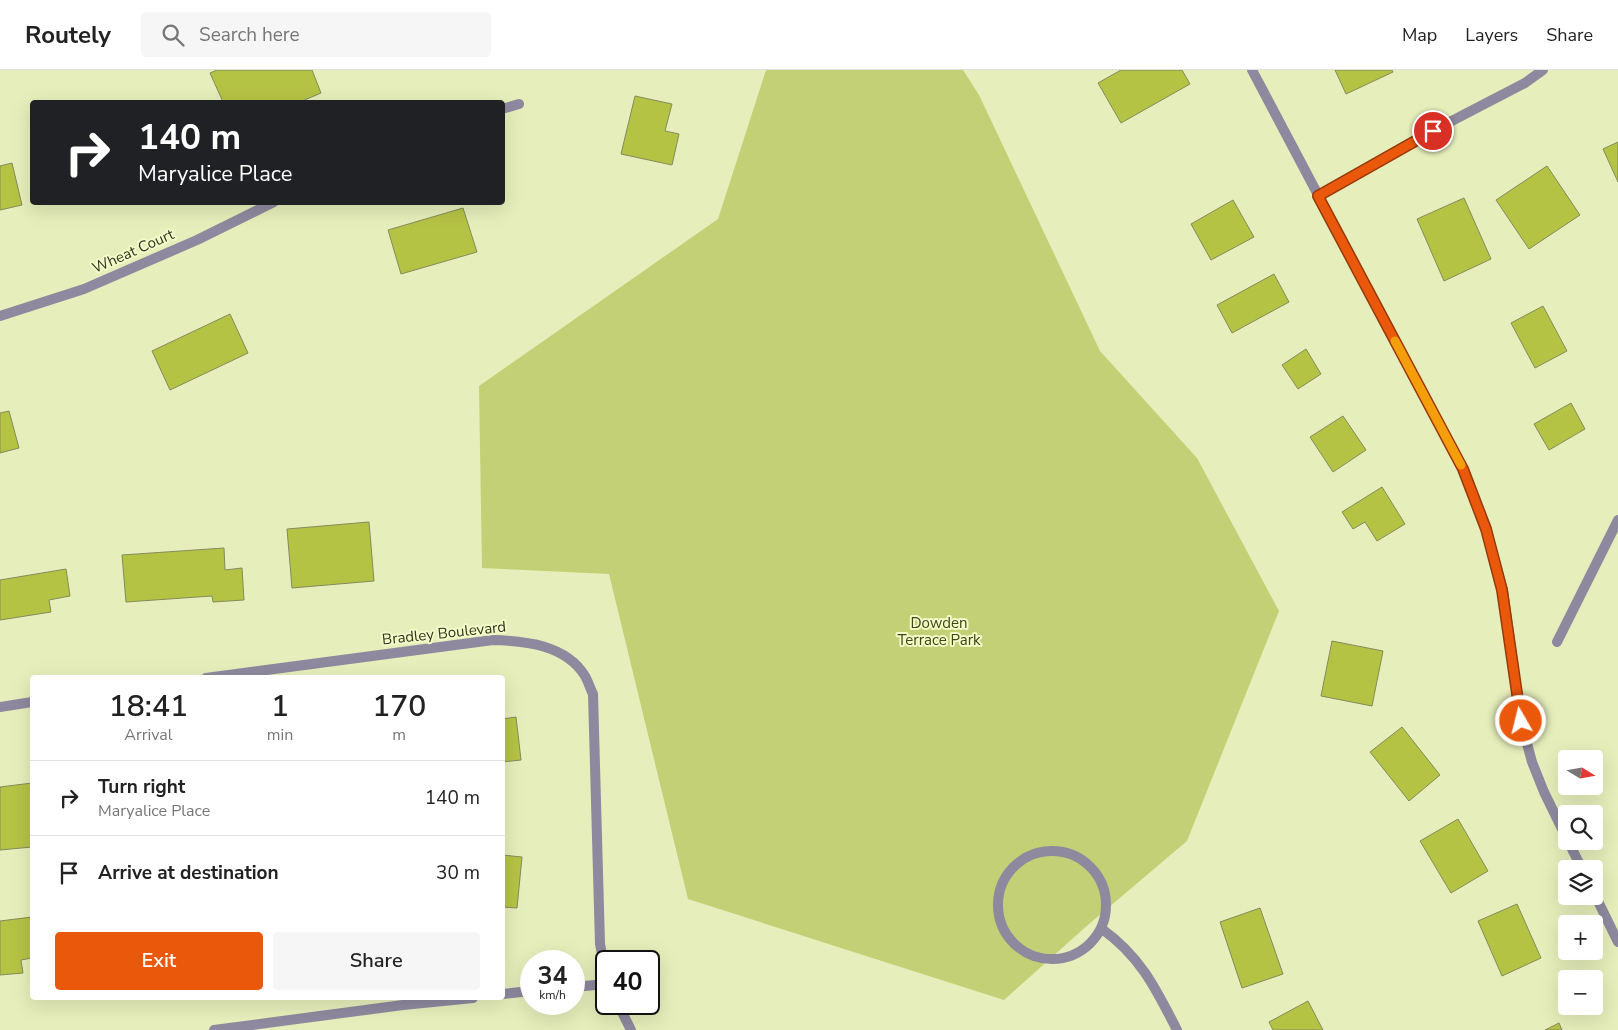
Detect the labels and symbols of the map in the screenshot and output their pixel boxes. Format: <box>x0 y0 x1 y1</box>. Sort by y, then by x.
pin <box>1412 110 1454 152</box>
street label: Wheat Court <box>89 224 178 278</box>
park label: Dowden Terrace Park <box>897 613 981 650</box>
street label: Bradley Boulevard <box>381 617 507 649</box>
position arrow <box>1494 694 1546 746</box>
north arrow <box>1558 750 1602 795</box>
speed limit sign: 40 <box>595 950 660 1015</box>

